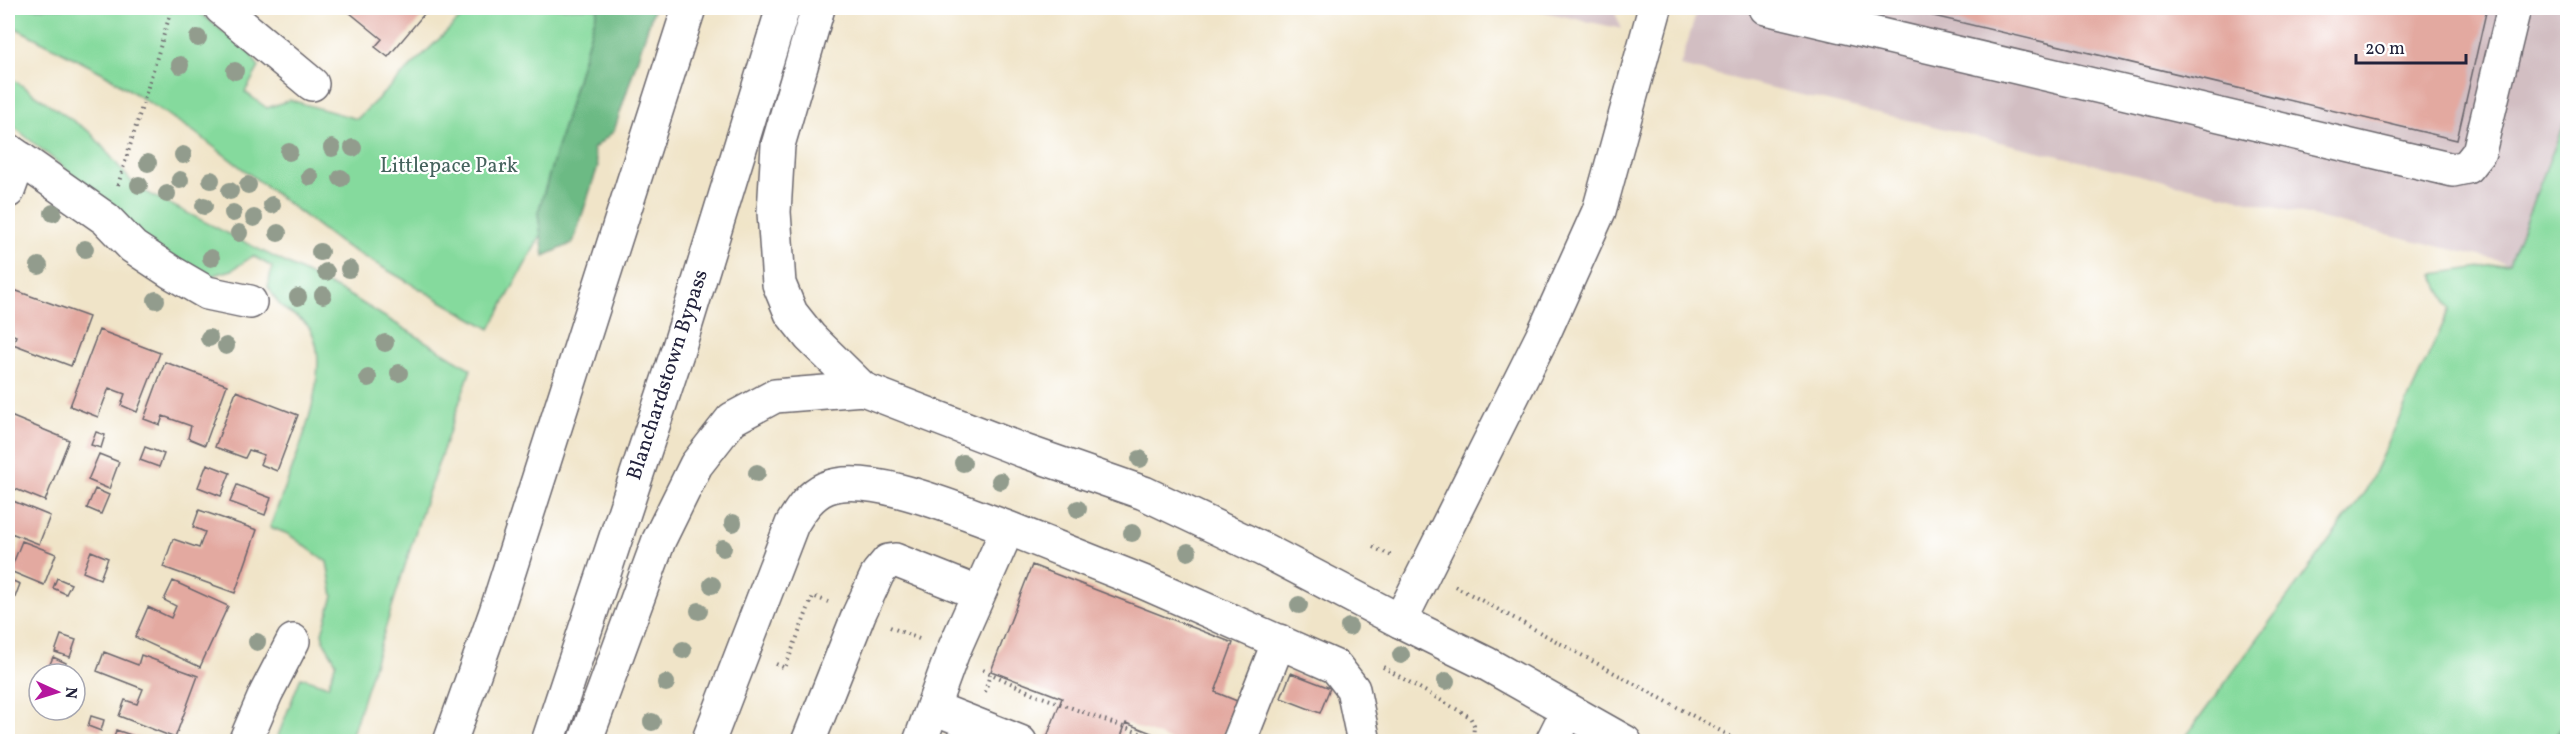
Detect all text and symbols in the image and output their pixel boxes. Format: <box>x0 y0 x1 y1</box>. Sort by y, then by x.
scale bar <box>2356 27 2466 65</box>
text: 20 m <box>2365 37 2405 62</box>
park label: Littlepace Park <box>380 152 518 181</box>
street label: Blanchardstown Bypass <box>620 266 716 484</box>
north arrow <box>27 662 87 722</box>
text: N <box>59 686 81 700</box>

